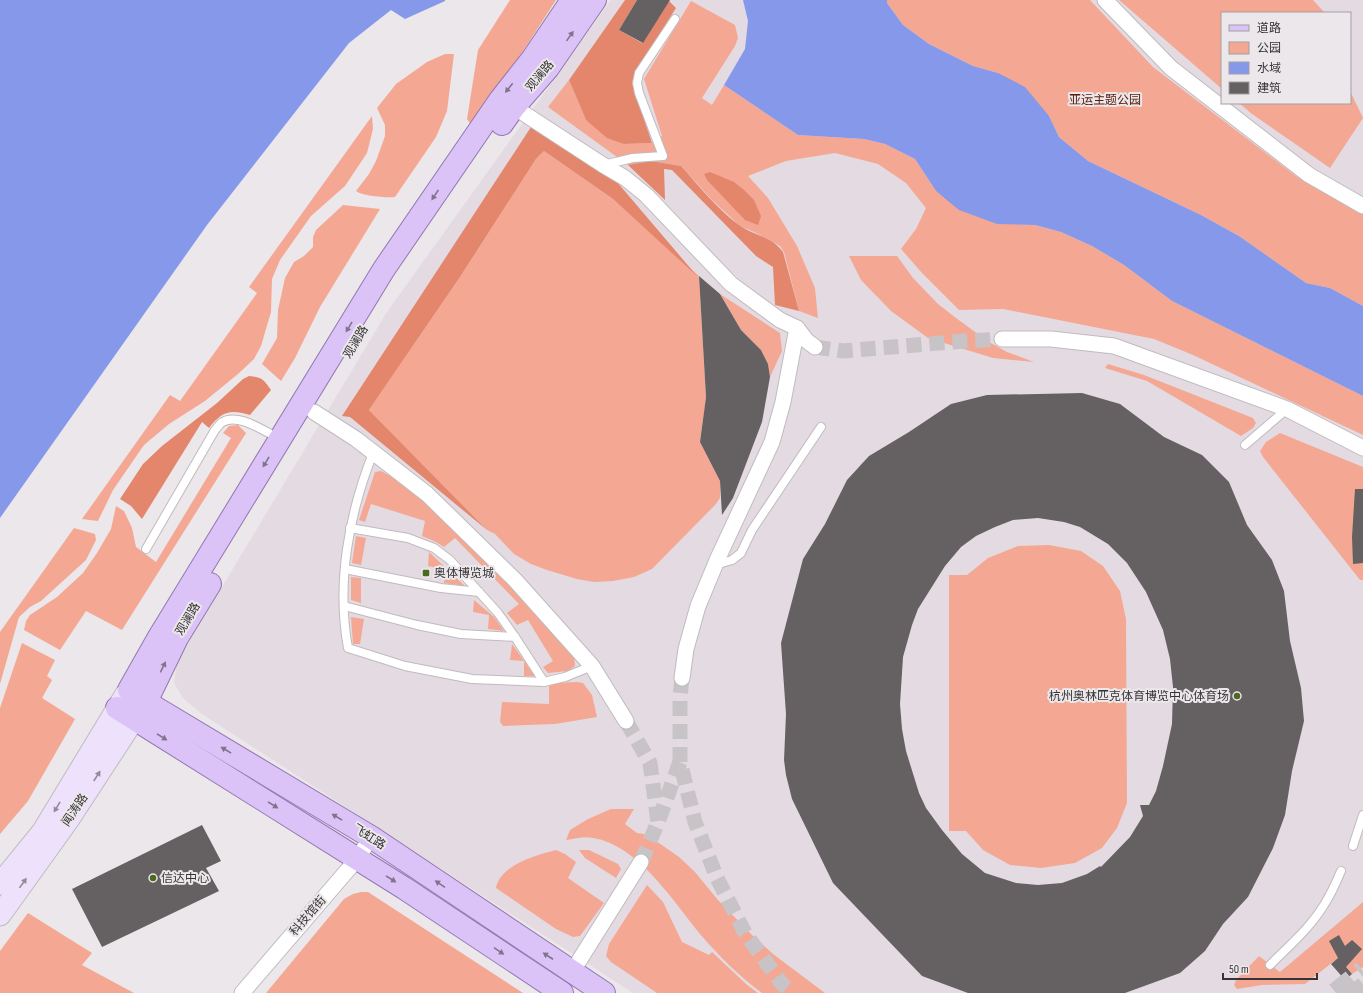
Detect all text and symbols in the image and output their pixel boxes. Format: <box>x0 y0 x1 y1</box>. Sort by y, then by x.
legend <box>1221 12 1351 104</box>
text: 道路 <box>1257 21 1281 36</box>
one-way arrow <box>566 31 574 41</box>
text: 公园 <box>1257 41 1281 56</box>
street label: 观澜路 <box>523 57 557 95</box>
text: 水域 <box>1257 61 1281 76</box>
text: 建筑 <box>1257 81 1281 96</box>
one-way arrow <box>505 83 513 94</box>
park label: 亚运主题公园 <box>1069 93 1141 108</box>
one-way arrow <box>431 190 439 200</box>
one-way arrow <box>345 321 352 333</box>
street label: 观澜路 <box>340 323 372 361</box>
one-way arrow <box>263 456 270 468</box>
place label: 奥体博览城 <box>434 566 494 581</box>
marker: 奥体博览城 <box>421 568 431 578</box>
street label: 观澜路 <box>172 600 204 638</box>
one-way arrow <box>160 661 166 673</box>
place label: 杭州奥林匹克体育博览中心体育场 <box>1049 689 1229 704</box>
marker: 杭州奥林匹克体育博览中心体育场 <box>1232 691 1242 701</box>
one-way arrow <box>156 733 168 740</box>
one-way arrow <box>220 747 232 754</box>
one-way arrow <box>93 771 101 782</box>
street label: 闻涛路 <box>59 791 91 829</box>
one-way arrow <box>53 802 61 812</box>
one-way arrow <box>267 802 279 809</box>
one-way arrow <box>331 814 343 821</box>
street label: 飞虹路 <box>350 821 388 853</box>
place label: 信达中心 <box>161 871 209 886</box>
marker: 信达中心 <box>148 873 158 883</box>
one-way arrow <box>386 875 396 883</box>
one-way arrow <box>19 878 27 889</box>
one-way arrow <box>435 880 445 888</box>
street label: 科技馆街 <box>287 893 329 939</box>
one-way arrow <box>494 947 504 955</box>
one-way arrow <box>543 952 554 960</box>
scale bar <box>1223 955 1317 981</box>
text: 50 m <box>1229 962 1249 977</box>

